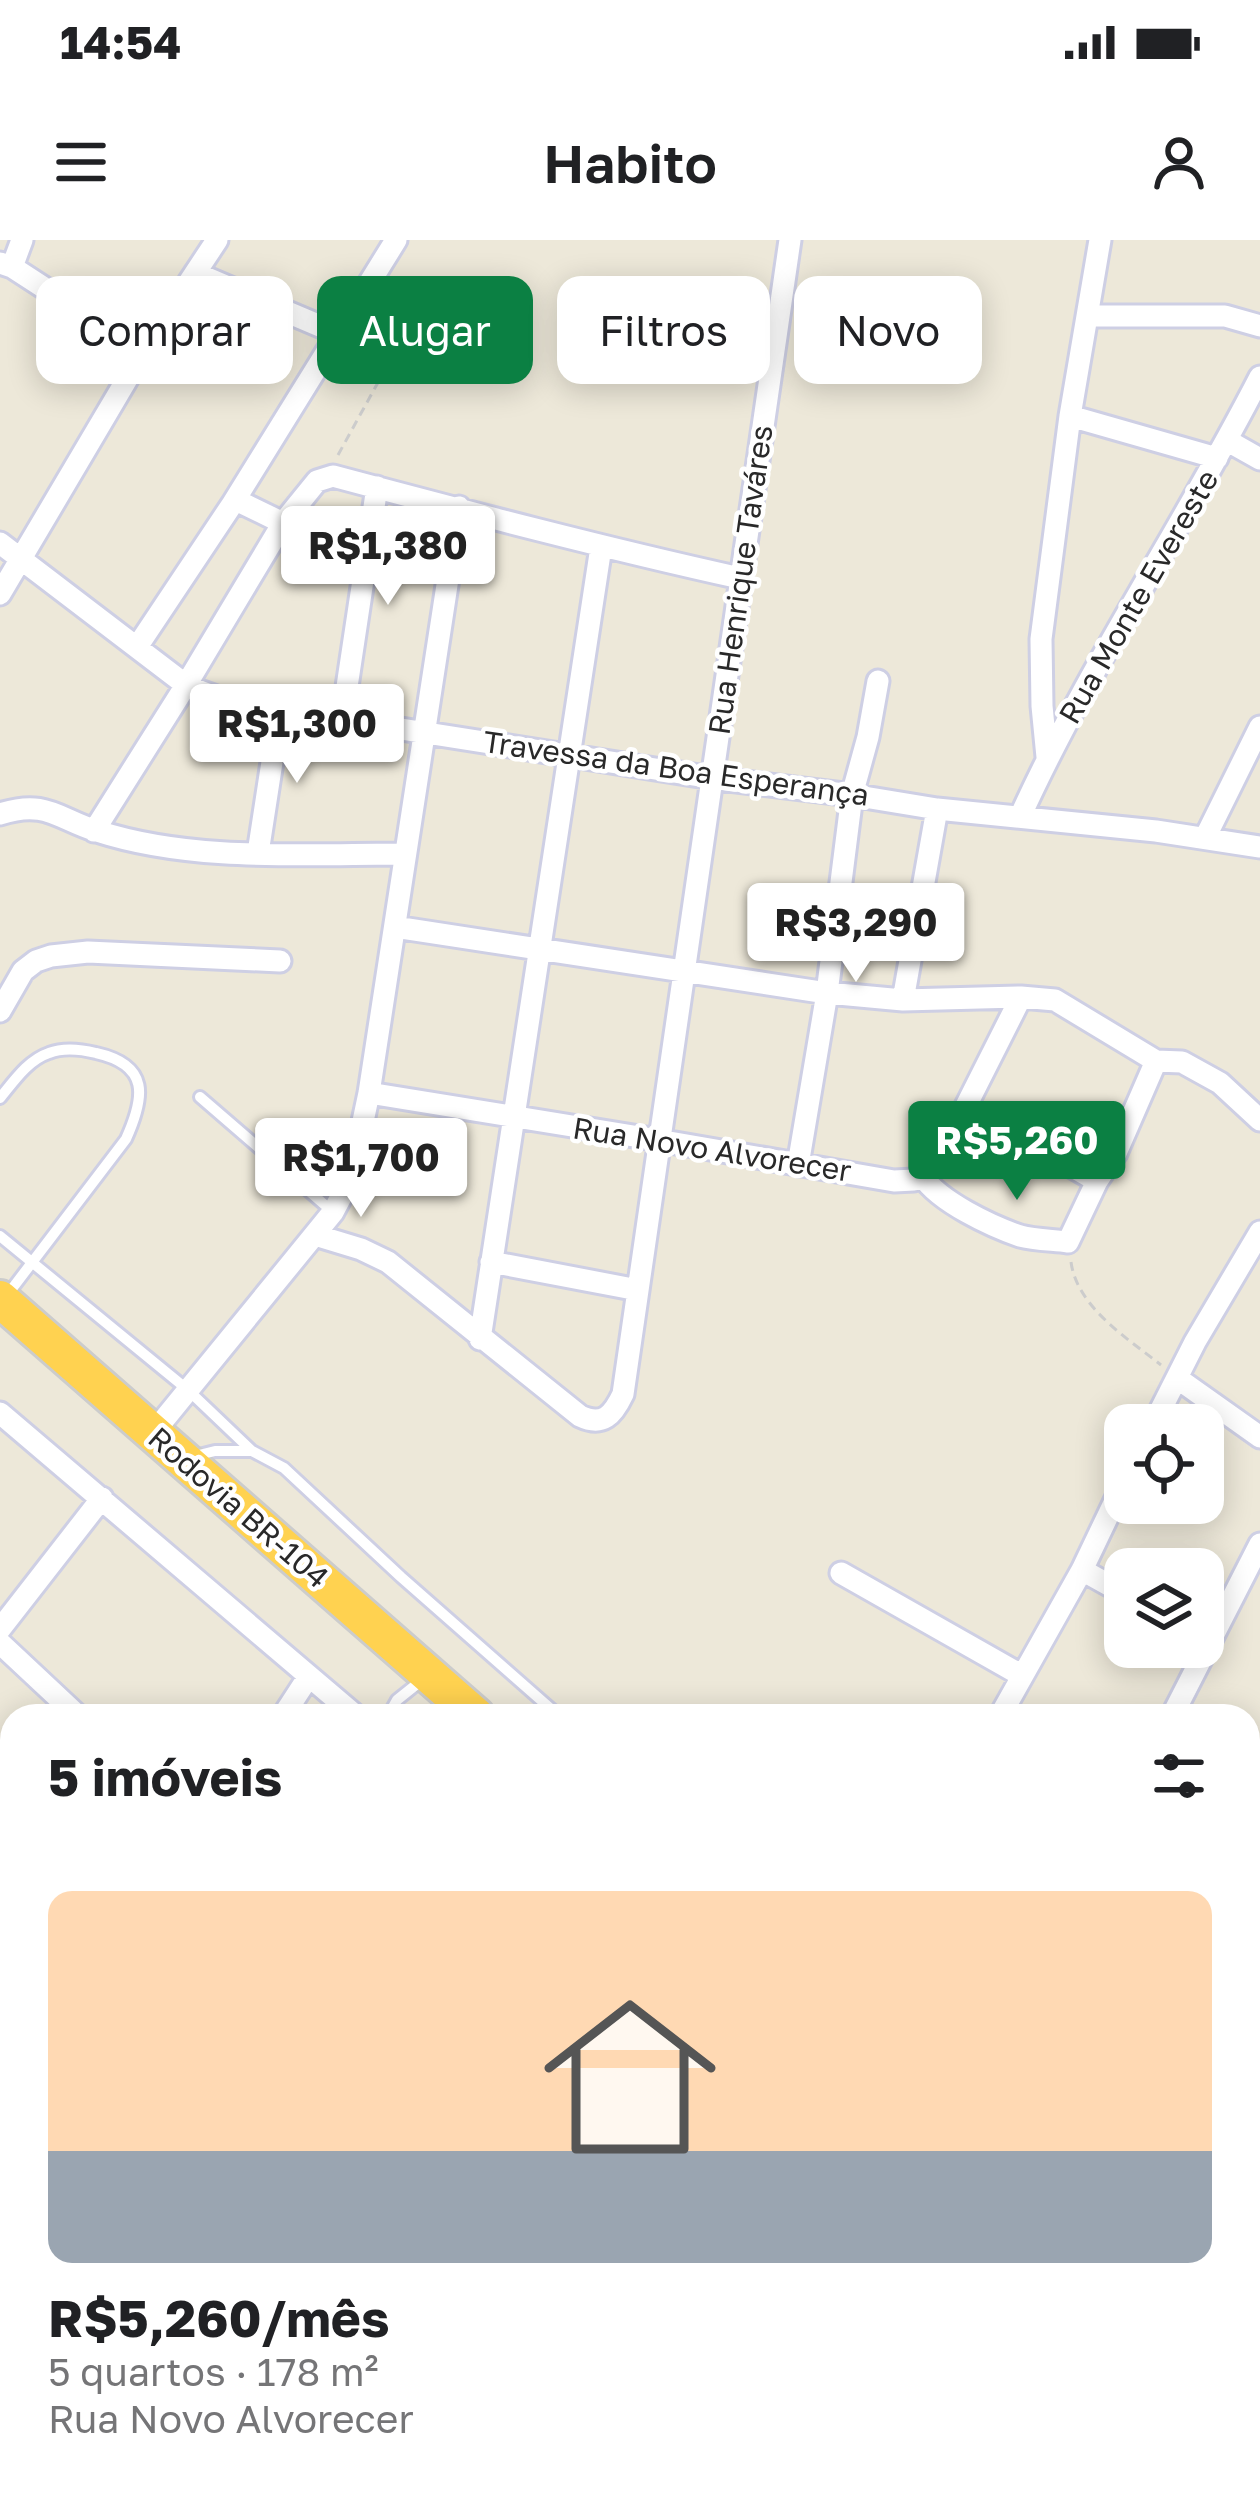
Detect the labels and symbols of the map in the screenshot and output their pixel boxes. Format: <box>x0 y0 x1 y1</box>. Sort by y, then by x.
street label: Rua Henrique Taváres <box>700 423 780 737</box>
street label: Rua Monte Evereste <box>1051 463 1225 730</box>
pin: R$1,380 <box>277 506 499 608</box>
pin: R$1,300 <box>186 684 408 786</box>
street label: Travessa da Boa Esperança <box>481 723 871 813</box>
pin: R$3,290 <box>745 883 967 985</box>
pin: R$5,260 <box>906 1101 1128 1203</box>
street label: Rua Novo Alvorecer <box>570 1109 854 1189</box>
pin: R$1,700 <box>250 1118 472 1220</box>
street label: Rodovia BR-104 <box>141 1419 336 1595</box>

